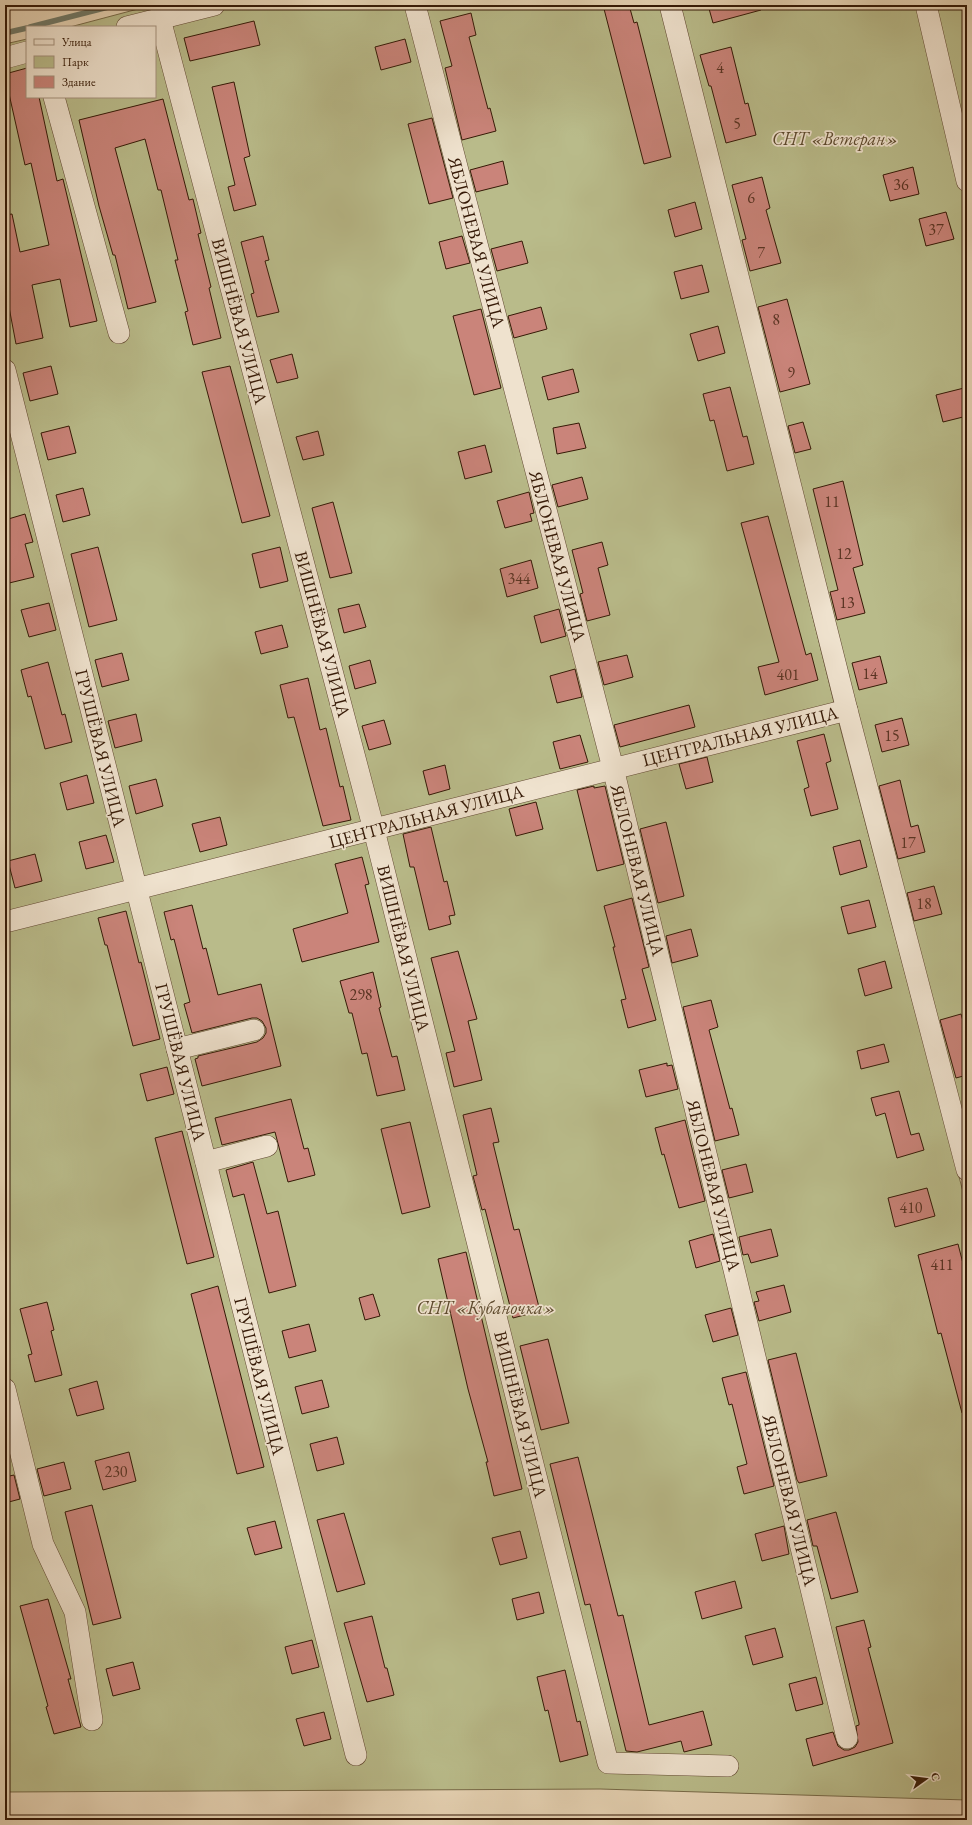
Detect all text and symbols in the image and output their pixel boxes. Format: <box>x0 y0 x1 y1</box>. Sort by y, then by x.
legend <box>26 26 156 98</box>
text: Улица <box>61 34 92 50</box>
text: Парк <box>62 54 89 70</box>
house number: 4 <box>716 57 724 78</box>
text: Здание <box>62 74 96 90</box>
house number: 5 <box>733 113 741 134</box>
park label: СНТ «Ветеран» <box>772 127 898 151</box>
street label: ЯБЛОНЕВАЯ УЛИЦА <box>443 153 511 331</box>
house number: 36 <box>893 174 909 195</box>
house number: 6 <box>747 187 755 208</box>
house number: 37 <box>928 219 944 240</box>
street label: ВИШНЁВАЯ УЛИЦА <box>207 235 273 407</box>
house number: 7 <box>757 242 765 263</box>
house number: 8 <box>772 309 780 330</box>
house number: 9 <box>787 362 795 383</box>
street label: ЯБЛОНЕВАЯ УЛИЦА <box>524 467 592 645</box>
house number: 11 <box>824 491 840 512</box>
house number: 12 <box>836 543 852 564</box>
street label: ВИШНЁВАЯ УЛИЦА <box>290 548 356 720</box>
house number: 344 <box>507 568 531 589</box>
house number: 13 <box>839 592 855 613</box>
house number: 14 <box>862 663 878 684</box>
house number: 401 <box>776 664 800 685</box>
street label: ГРУШЁВАЯ УЛИЦА <box>70 667 132 830</box>
street label: ЦЕНТРАЛЬНАЯ УЛИЦА <box>640 700 841 771</box>
house number: 15 <box>884 725 900 746</box>
street label: ЦЕНТРАЛЬНАЯ УЛИЦА <box>326 779 526 853</box>
street label: ЯБЛОНЕВАЯ УЛИЦА <box>605 781 671 959</box>
house number: 17 <box>900 832 916 853</box>
street label: ВИШНЁВАЯ УЛИЦА <box>372 862 436 1034</box>
house number: 18 <box>916 893 932 914</box>
street label: ГРУШЁВАЯ УЛИЦА <box>150 981 212 1144</box>
house number: 298 <box>349 984 373 1005</box>
street label: ЯБЛОНЕВАЯ УЛИЦА <box>681 1096 747 1274</box>
house number: 410 <box>899 1197 923 1218</box>
house number: 411 <box>930 1254 954 1275</box>
street label: ГРУШЁВАЯ УЛИЦА <box>229 1295 291 1458</box>
park label: СНТ «Кубаночка» <box>416 1296 556 1320</box>
street label: ВИШНЁВАЯ УЛИЦА <box>489 1328 553 1500</box>
street label: ЯБЛОНЕВАЯ УЛИЦА <box>757 1411 823 1589</box>
house number: 230 <box>104 1461 128 1482</box>
north arrow <box>906 1759 946 1799</box>
text: С <box>928 1771 943 1782</box>

